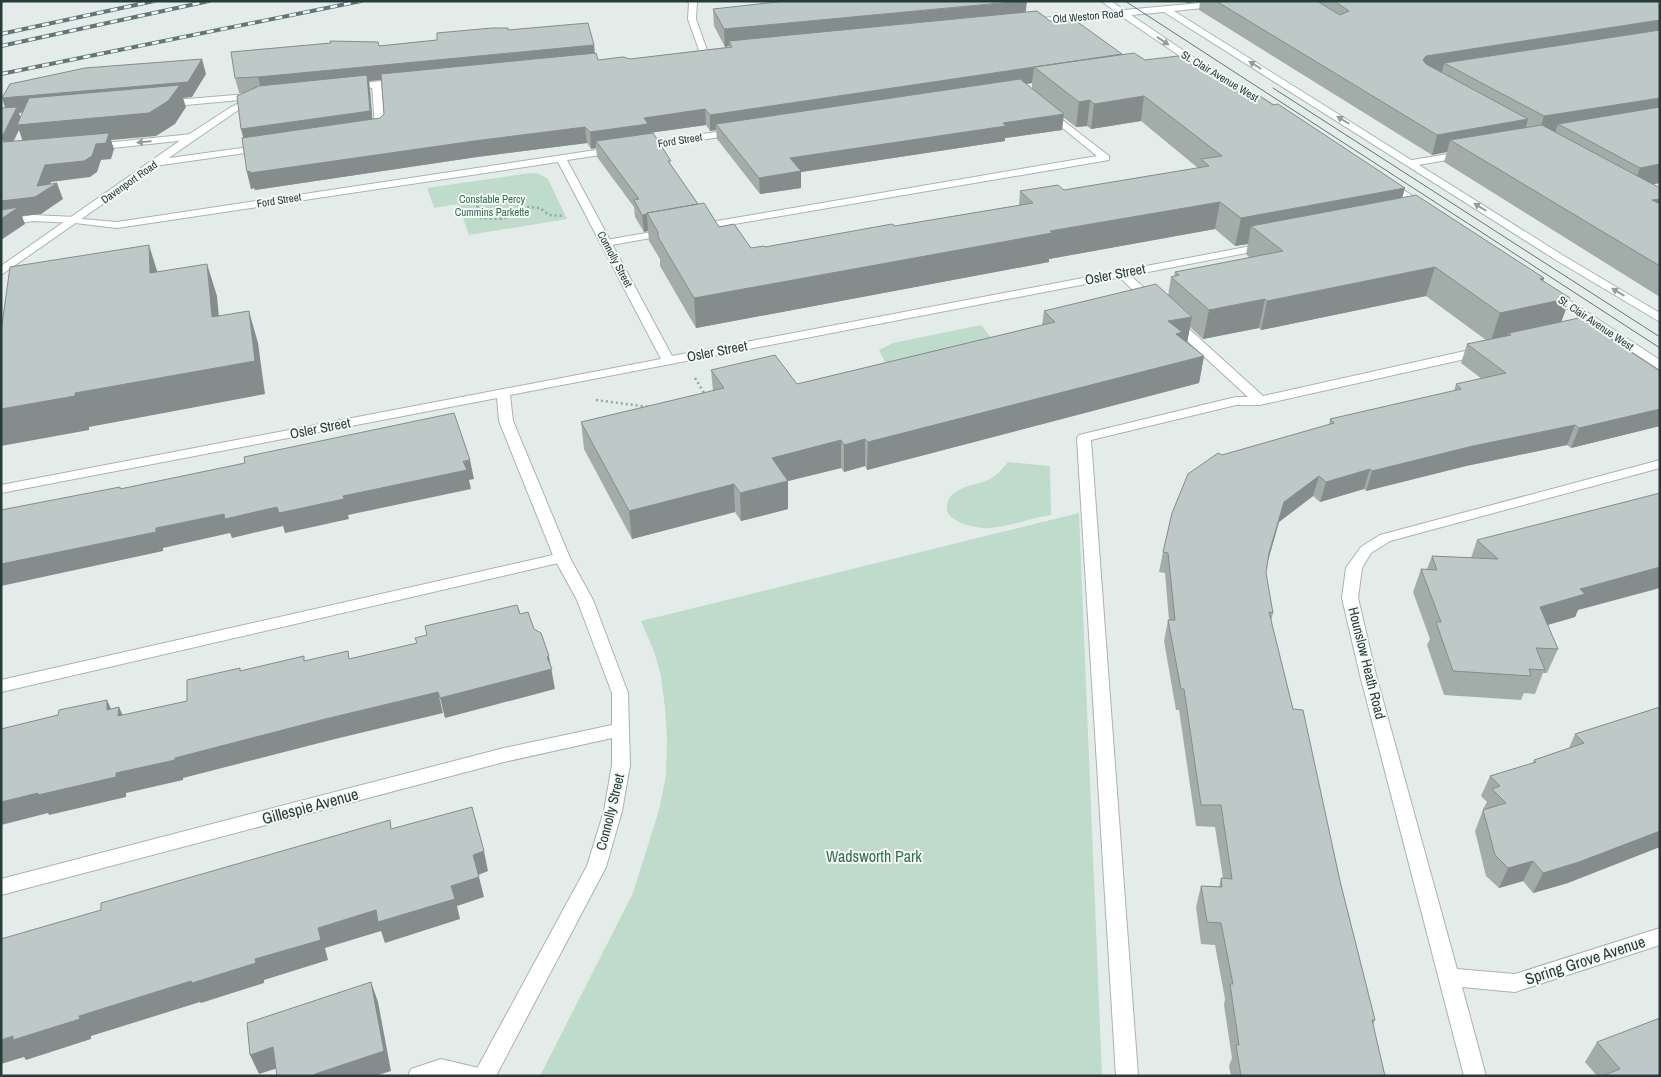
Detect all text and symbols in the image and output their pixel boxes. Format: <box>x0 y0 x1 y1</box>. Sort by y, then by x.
street label: Old Weston Road <box>1052 6 1124 26</box>
one-way arrow <box>1157 36 1170 46</box>
street label: St. Clair Avenue West <box>1179 47 1262 105</box>
one-way arrow <box>1248 60 1261 69</box>
one-way arrow <box>1336 115 1349 124</box>
street label: Ford Street <box>657 130 704 150</box>
one-way arrow <box>136 138 152 146</box>
street label: Davenport Road <box>98 157 160 207</box>
street label: Ford Street <box>256 190 303 210</box>
park label: Constable Percy Cummins Parkette <box>455 192 529 219</box>
one-way arrow <box>1473 202 1487 211</box>
street label: Connolly Street <box>594 228 636 290</box>
street label: Osler Street <box>1083 259 1147 289</box>
one-way arrow <box>1612 288 1625 297</box>
street label: St. Clair Avenue West <box>1556 293 1637 354</box>
street label: Osler Street <box>685 336 749 366</box>
street label: Osler Street <box>288 413 352 443</box>
street label: Hounslow Heath Road <box>1344 605 1390 721</box>
street label: Connolly Street <box>592 772 628 852</box>
street label: Gillespie Avenue <box>259 783 361 829</box>
park label: Wadsworth Park <box>826 845 922 867</box>
street label: Spring Grove Avenue <box>1522 930 1648 990</box>

